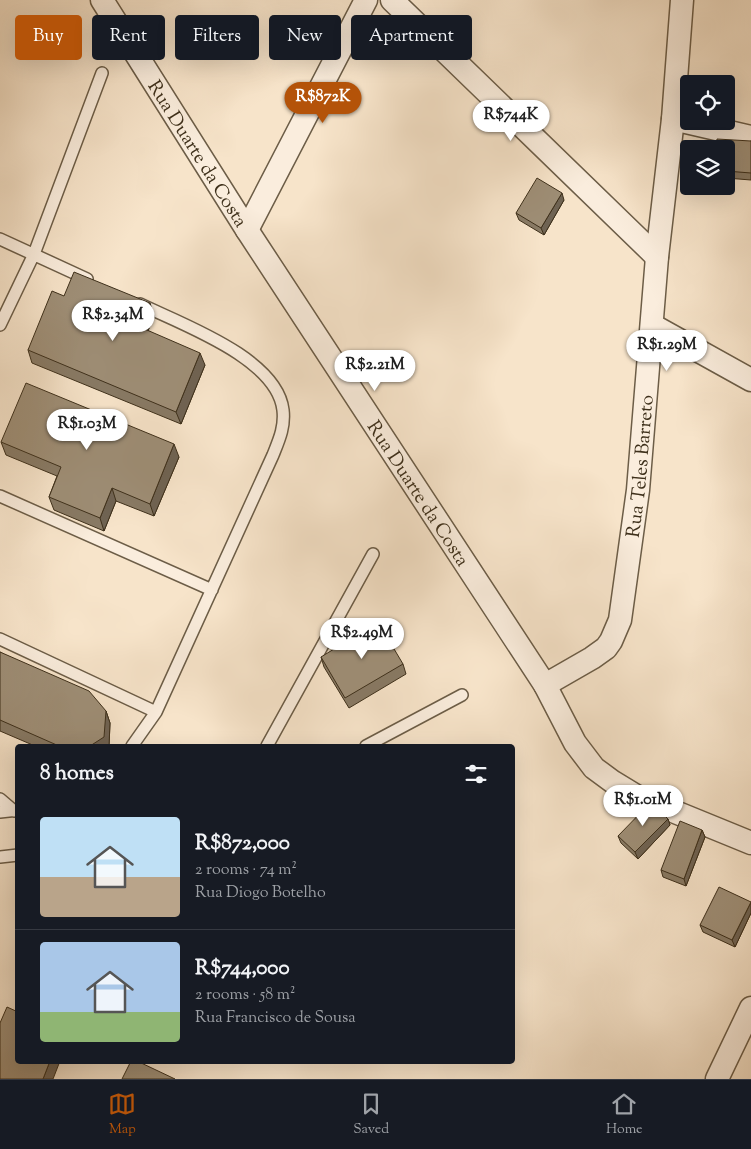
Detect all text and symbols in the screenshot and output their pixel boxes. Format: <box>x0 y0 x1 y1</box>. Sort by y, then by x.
chip: Buy <box>15 15 82 60</box>
chip: Rent <box>92 15 165 60</box>
chip: Filters <box>175 15 259 60</box>
chip: New <box>269 15 341 60</box>
chip: Apartment <box>351 15 472 60</box>
map controls <box>680 75 735 195</box>
button: locate <box>680 75 735 130</box>
street label: Rua Duarte da Costa <box>140 76 253 234</box>
pin: R$872K <box>282 82 364 124</box>
text: R$872K <box>296 86 350 109</box>
pin: R$744K <box>470 100 552 142</box>
text: R$744K <box>484 104 538 127</box>
button: layers <box>680 140 735 195</box>
pin: R$2.34M <box>67 300 159 342</box>
text: R$2.34M <box>83 304 143 327</box>
pin: R$1.29M <box>621 330 713 372</box>
text: R$1.29M <box>637 334 697 357</box>
pin: R$2.21M <box>329 350 421 392</box>
text: R$2.21M <box>345 354 405 377</box>
street label: Rua Teles Barreto <box>621 394 662 539</box>
pin: R$1.03M <box>41 408 133 451</box>
text: R$1.03M <box>58 413 116 436</box>
street label: Rua Duarte da Costa <box>359 416 475 573</box>
pin: R$2.49M <box>316 618 408 660</box>
text: R$2.49M <box>331 622 393 645</box>
text: 8 homes <box>40 759 114 789</box>
icon: filters <box>462 760 490 788</box>
pin: R$1.01M <box>597 784 689 827</box>
text: R$1.01M <box>614 789 672 812</box>
text: R$872,000 <box>195 829 290 859</box>
icon: home <box>80 837 140 897</box>
text: 2 rooms · 74 m² <box>195 859 297 882</box>
text: Rua Diogo Botelho <box>195 882 326 905</box>
text: R$744,000 <box>195 954 290 984</box>
icon: home <box>80 962 140 1022</box>
text: 2 rooms · 58 m² <box>195 984 295 1007</box>
text: Rua Francisco de Sousa <box>195 1007 356 1030</box>
tab: Map <box>108 1090 136 1140</box>
tab: Saved <box>353 1090 389 1140</box>
tab: Home <box>606 1090 643 1140</box>

